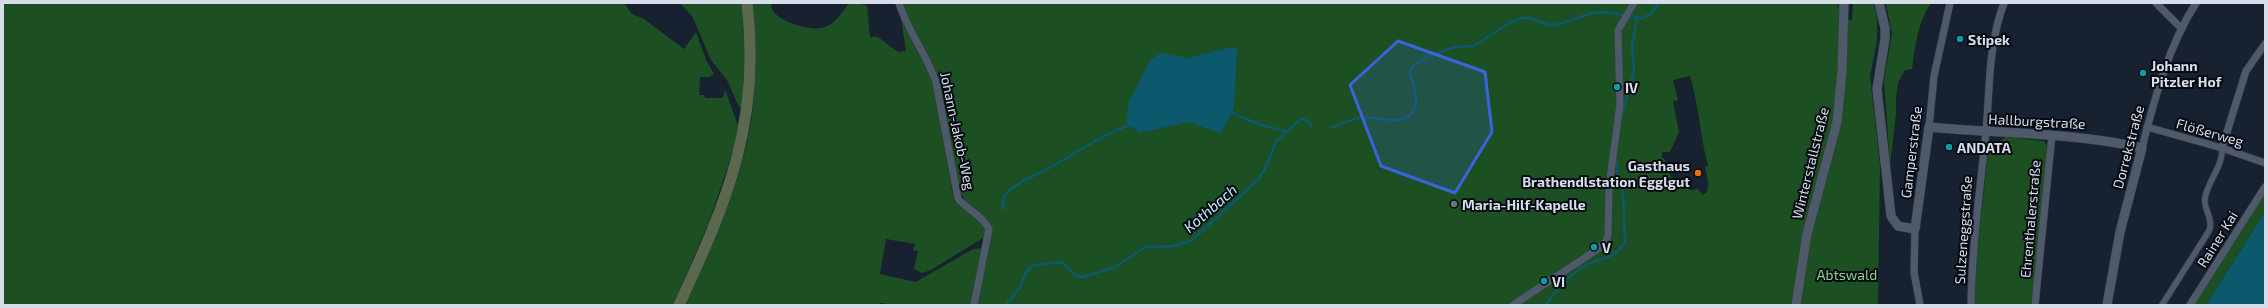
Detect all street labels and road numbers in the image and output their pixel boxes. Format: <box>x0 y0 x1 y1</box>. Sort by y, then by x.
street label: Johann-Jakob-Weg <box>937 70 979 192</box>
street label: Dorrekstraße <box>2109 103 2147 191</box>
street label: Winterstallstraße <box>1788 105 1832 221</box>
street label: Gamperstraße <box>1897 105 1925 199</box>
street label: Hallburgstraße <box>1988 110 2086 132</box>
street label: Flößerweg <box>2174 114 2246 150</box>
street label: Ehrenthalerstraße <box>2016 159 2044 279</box>
street label: Sulzeneggstraße <box>1951 175 1975 285</box>
street label: Rainer Kai <box>2193 208 2241 270</box>

